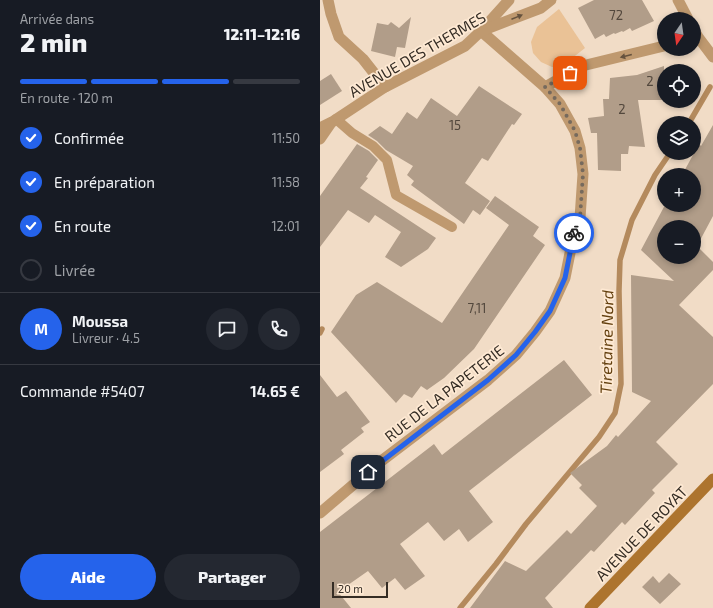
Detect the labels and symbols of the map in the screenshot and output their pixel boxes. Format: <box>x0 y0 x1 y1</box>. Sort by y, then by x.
street label: AVENUE DES THERMES <box>345 7 489 101</box>
house number: 72 <box>609 7 623 23</box>
north arrow <box>657 12 701 56</box>
one-way arrow <box>512 13 524 19</box>
one-way arrow <box>620 53 632 59</box>
pin <box>553 56 587 90</box>
house number: 2 <box>646 73 654 89</box>
house number: 2 <box>618 101 626 117</box>
house number: 15 <box>449 117 461 133</box>
courier <box>554 213 594 253</box>
water label: Tiretaine Nord <box>596 290 616 394</box>
house number: 7,11 <box>468 300 486 316</box>
street label: RUE DE LA PAPETERIE <box>381 341 507 445</box>
pin <box>351 455 385 489</box>
street label: AVENUE DE ROYAT <box>591 482 691 584</box>
scale bar <box>332 580 388 599</box>

